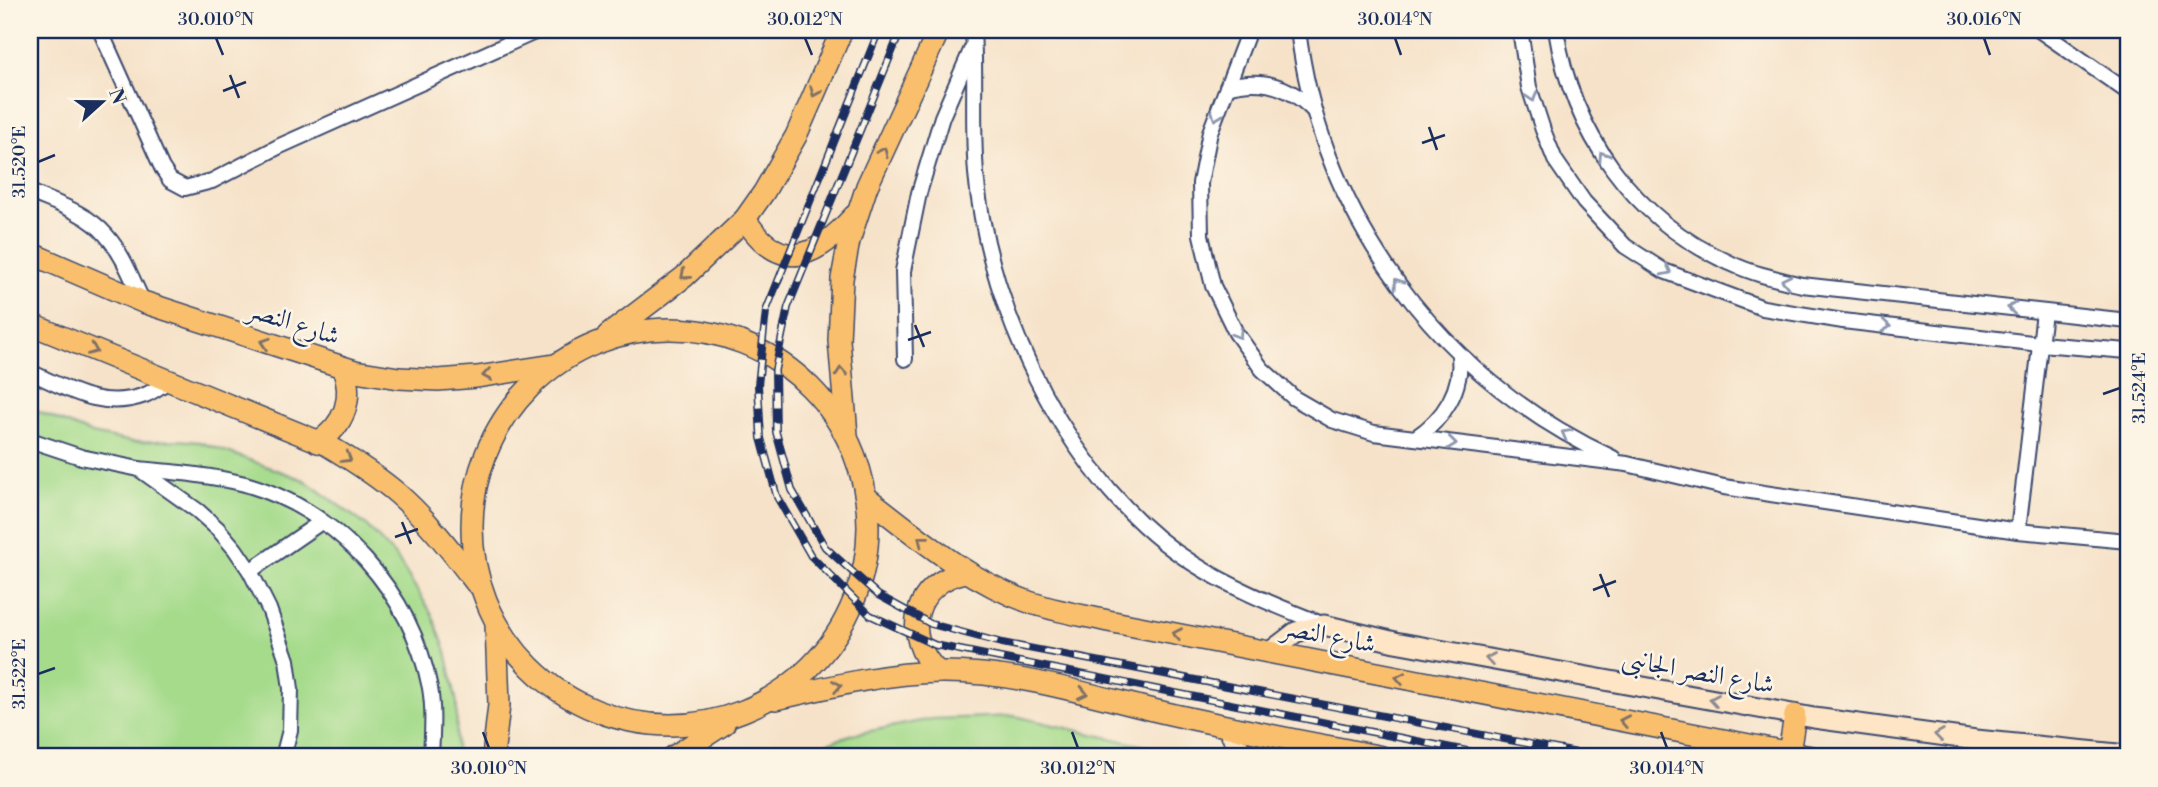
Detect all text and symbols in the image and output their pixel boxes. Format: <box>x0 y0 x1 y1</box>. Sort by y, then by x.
text: 30.010°N <box>178 8 255 31</box>
text: 30.012°N <box>767 8 843 31</box>
text: 30.014°N <box>1358 8 1433 31</box>
text: 30.016°N <box>1946 8 2022 31</box>
north arrow <box>66 66 136 136</box>
text: N <box>103 85 131 108</box>
one-way arrow <box>809 85 823 98</box>
one-way arrow <box>1524 90 1538 102</box>
one-way arrow <box>1210 110 1224 122</box>
text: 31.520°E <box>8 126 31 198</box>
one-way arrow <box>874 147 888 159</box>
one-way arrow <box>1599 151 1611 164</box>
one-way arrow <box>1660 263 1672 277</box>
one-way arrow <box>680 267 693 279</box>
one-way arrow <box>1780 275 1792 289</box>
one-way arrow <box>1394 278 1406 291</box>
street label: شارع النصر <box>239 292 344 358</box>
one-way arrow <box>2006 301 2018 316</box>
one-way arrow <box>1880 318 1892 333</box>
one-way arrow <box>1229 327 1242 340</box>
one-way arrow <box>259 337 271 351</box>
one-way arrow <box>85 342 98 356</box>
text: 31.524°E <box>2128 352 2151 424</box>
one-way arrow <box>834 367 849 378</box>
one-way arrow <box>481 368 493 383</box>
one-way arrow <box>1561 429 1574 442</box>
one-way arrow <box>1446 435 1458 450</box>
one-way arrow <box>340 449 353 462</box>
one-way arrow <box>917 535 929 548</box>
street label: شارع النصر <box>1275 611 1378 666</box>
one-way arrow <box>1171 627 1183 642</box>
text: 31.522°E <box>8 638 31 710</box>
street label: شارع النصر الجانبى <box>1618 643 1777 706</box>
one-way arrow <box>1484 653 1496 668</box>
one-way arrow <box>1395 671 1407 686</box>
one-way arrow <box>831 679 843 694</box>
one-way arrow <box>1077 685 1089 700</box>
one-way arrow <box>1708 693 1720 708</box>
one-way arrow <box>1618 715 1630 730</box>
one-way arrow <box>1933 727 1944 742</box>
text: 30.010°N <box>451 757 528 780</box>
text: 30.012°N <box>1040 757 1116 780</box>
text: 30.014°N <box>1630 757 1705 780</box>

